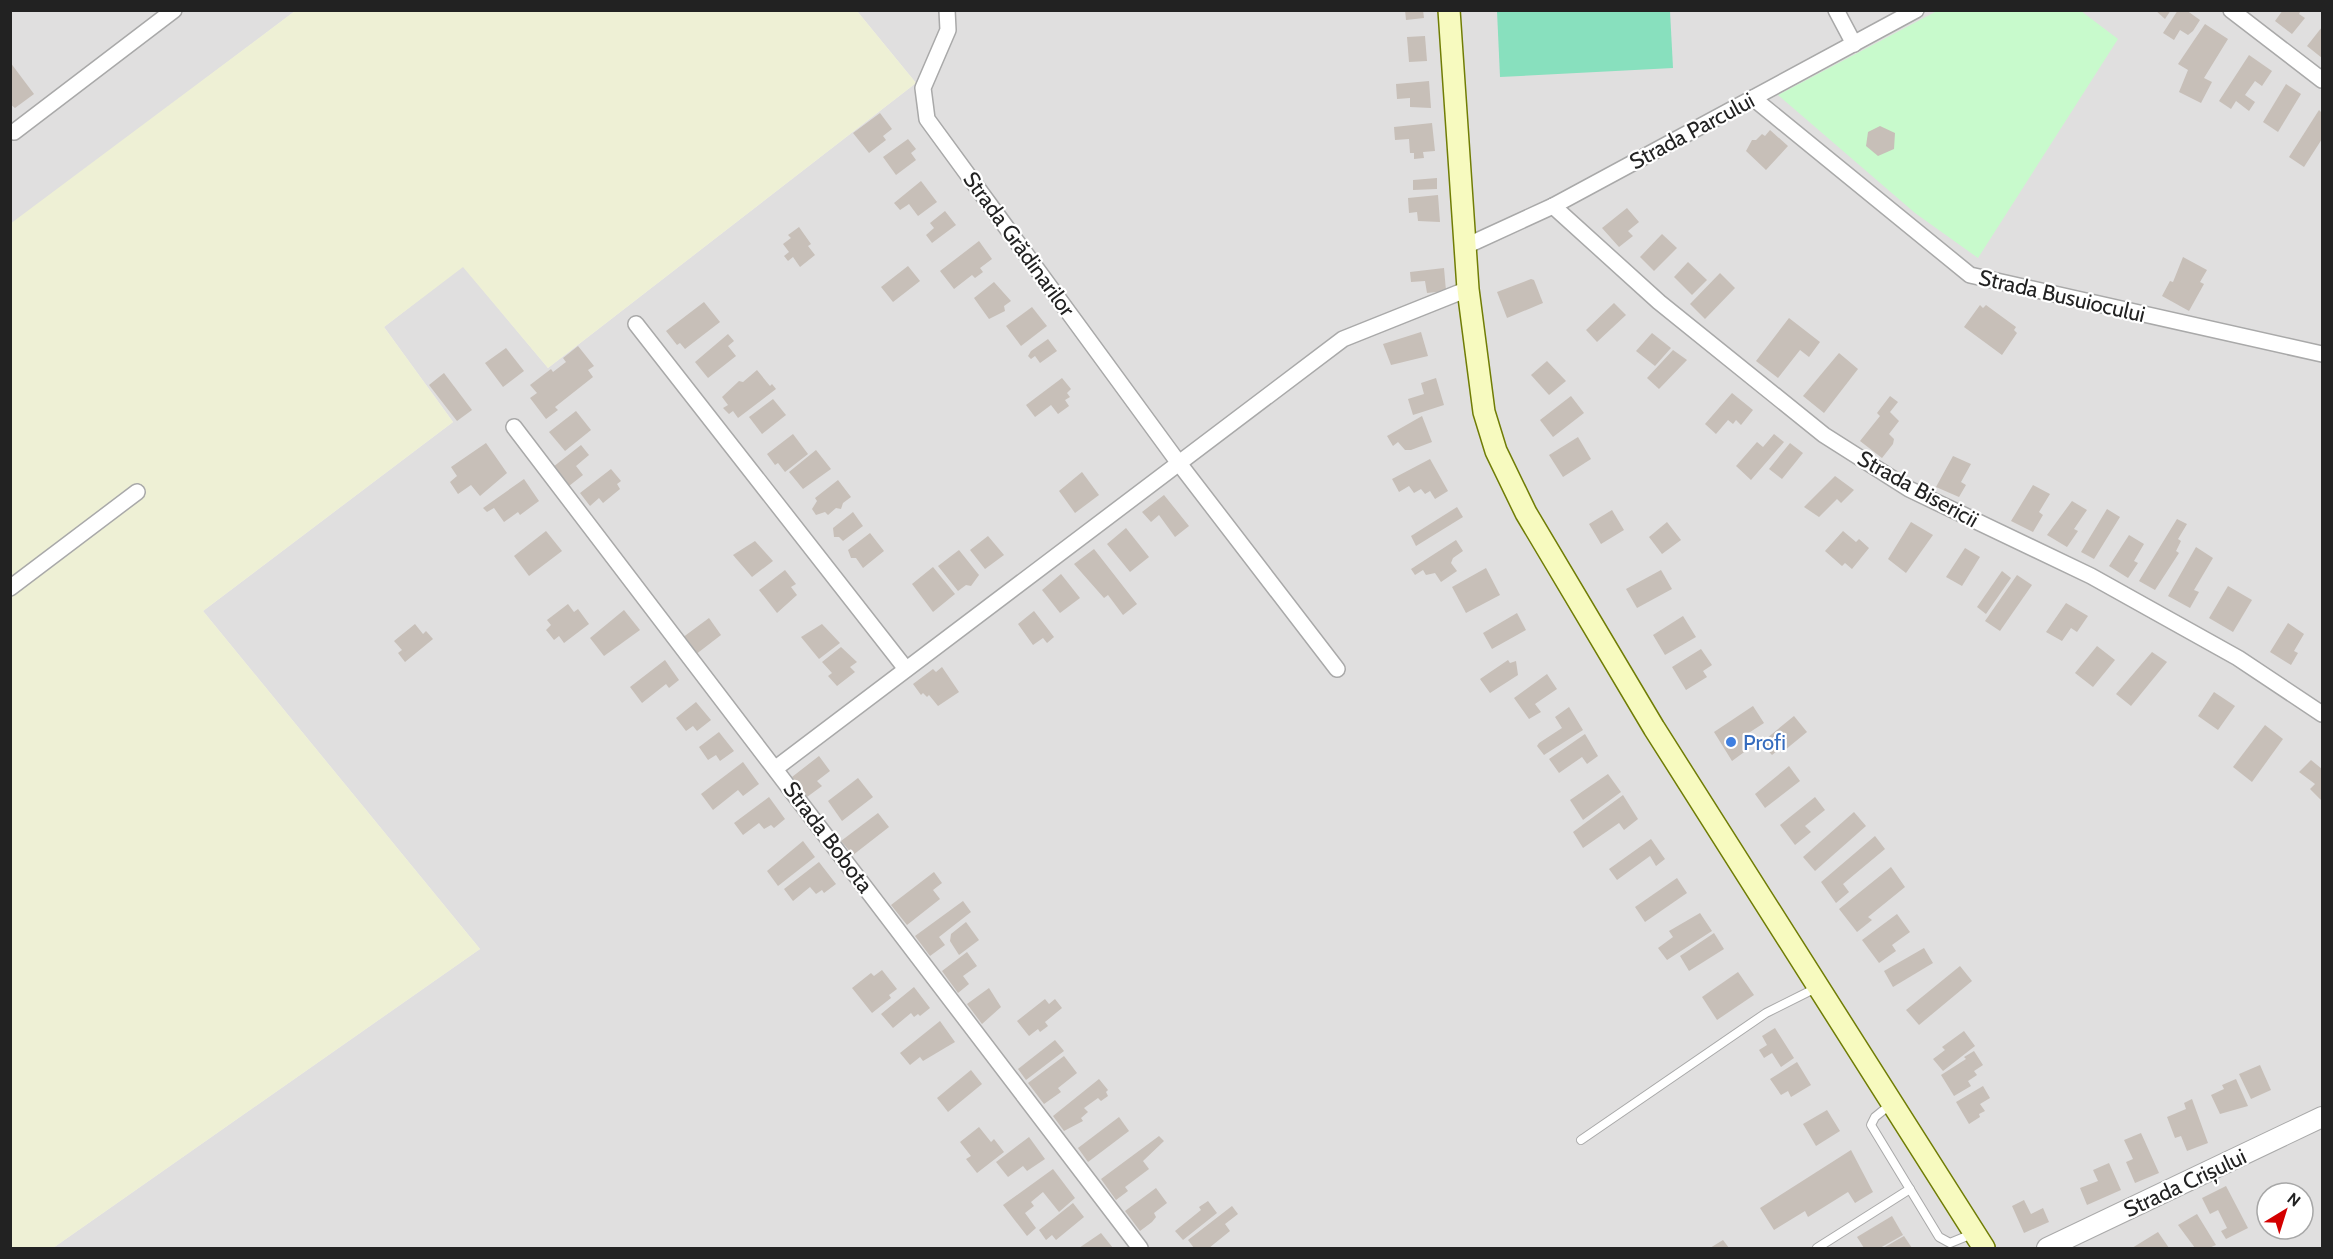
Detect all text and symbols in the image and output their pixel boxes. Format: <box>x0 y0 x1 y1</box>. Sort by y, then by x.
street label: Strada Parcului <box>1625 87 1759 175</box>
street label: Strada Grădinarilor <box>957 166 1081 322</box>
street label: Strada Busuiocului <box>1976 264 2148 328</box>
street label: Strada Bisericii <box>1853 445 1983 533</box>
place label: Profi <box>1743 729 1786 756</box>
marker: Profi <box>1724 735 1738 749</box>
street label: Strada Bobota <box>777 776 879 898</box>
street label: Strada Crișului <box>2119 1143 2251 1224</box>
north arrow <box>2255 1181 2315 1241</box>
text: N <box>2284 1189 2304 1211</box>

